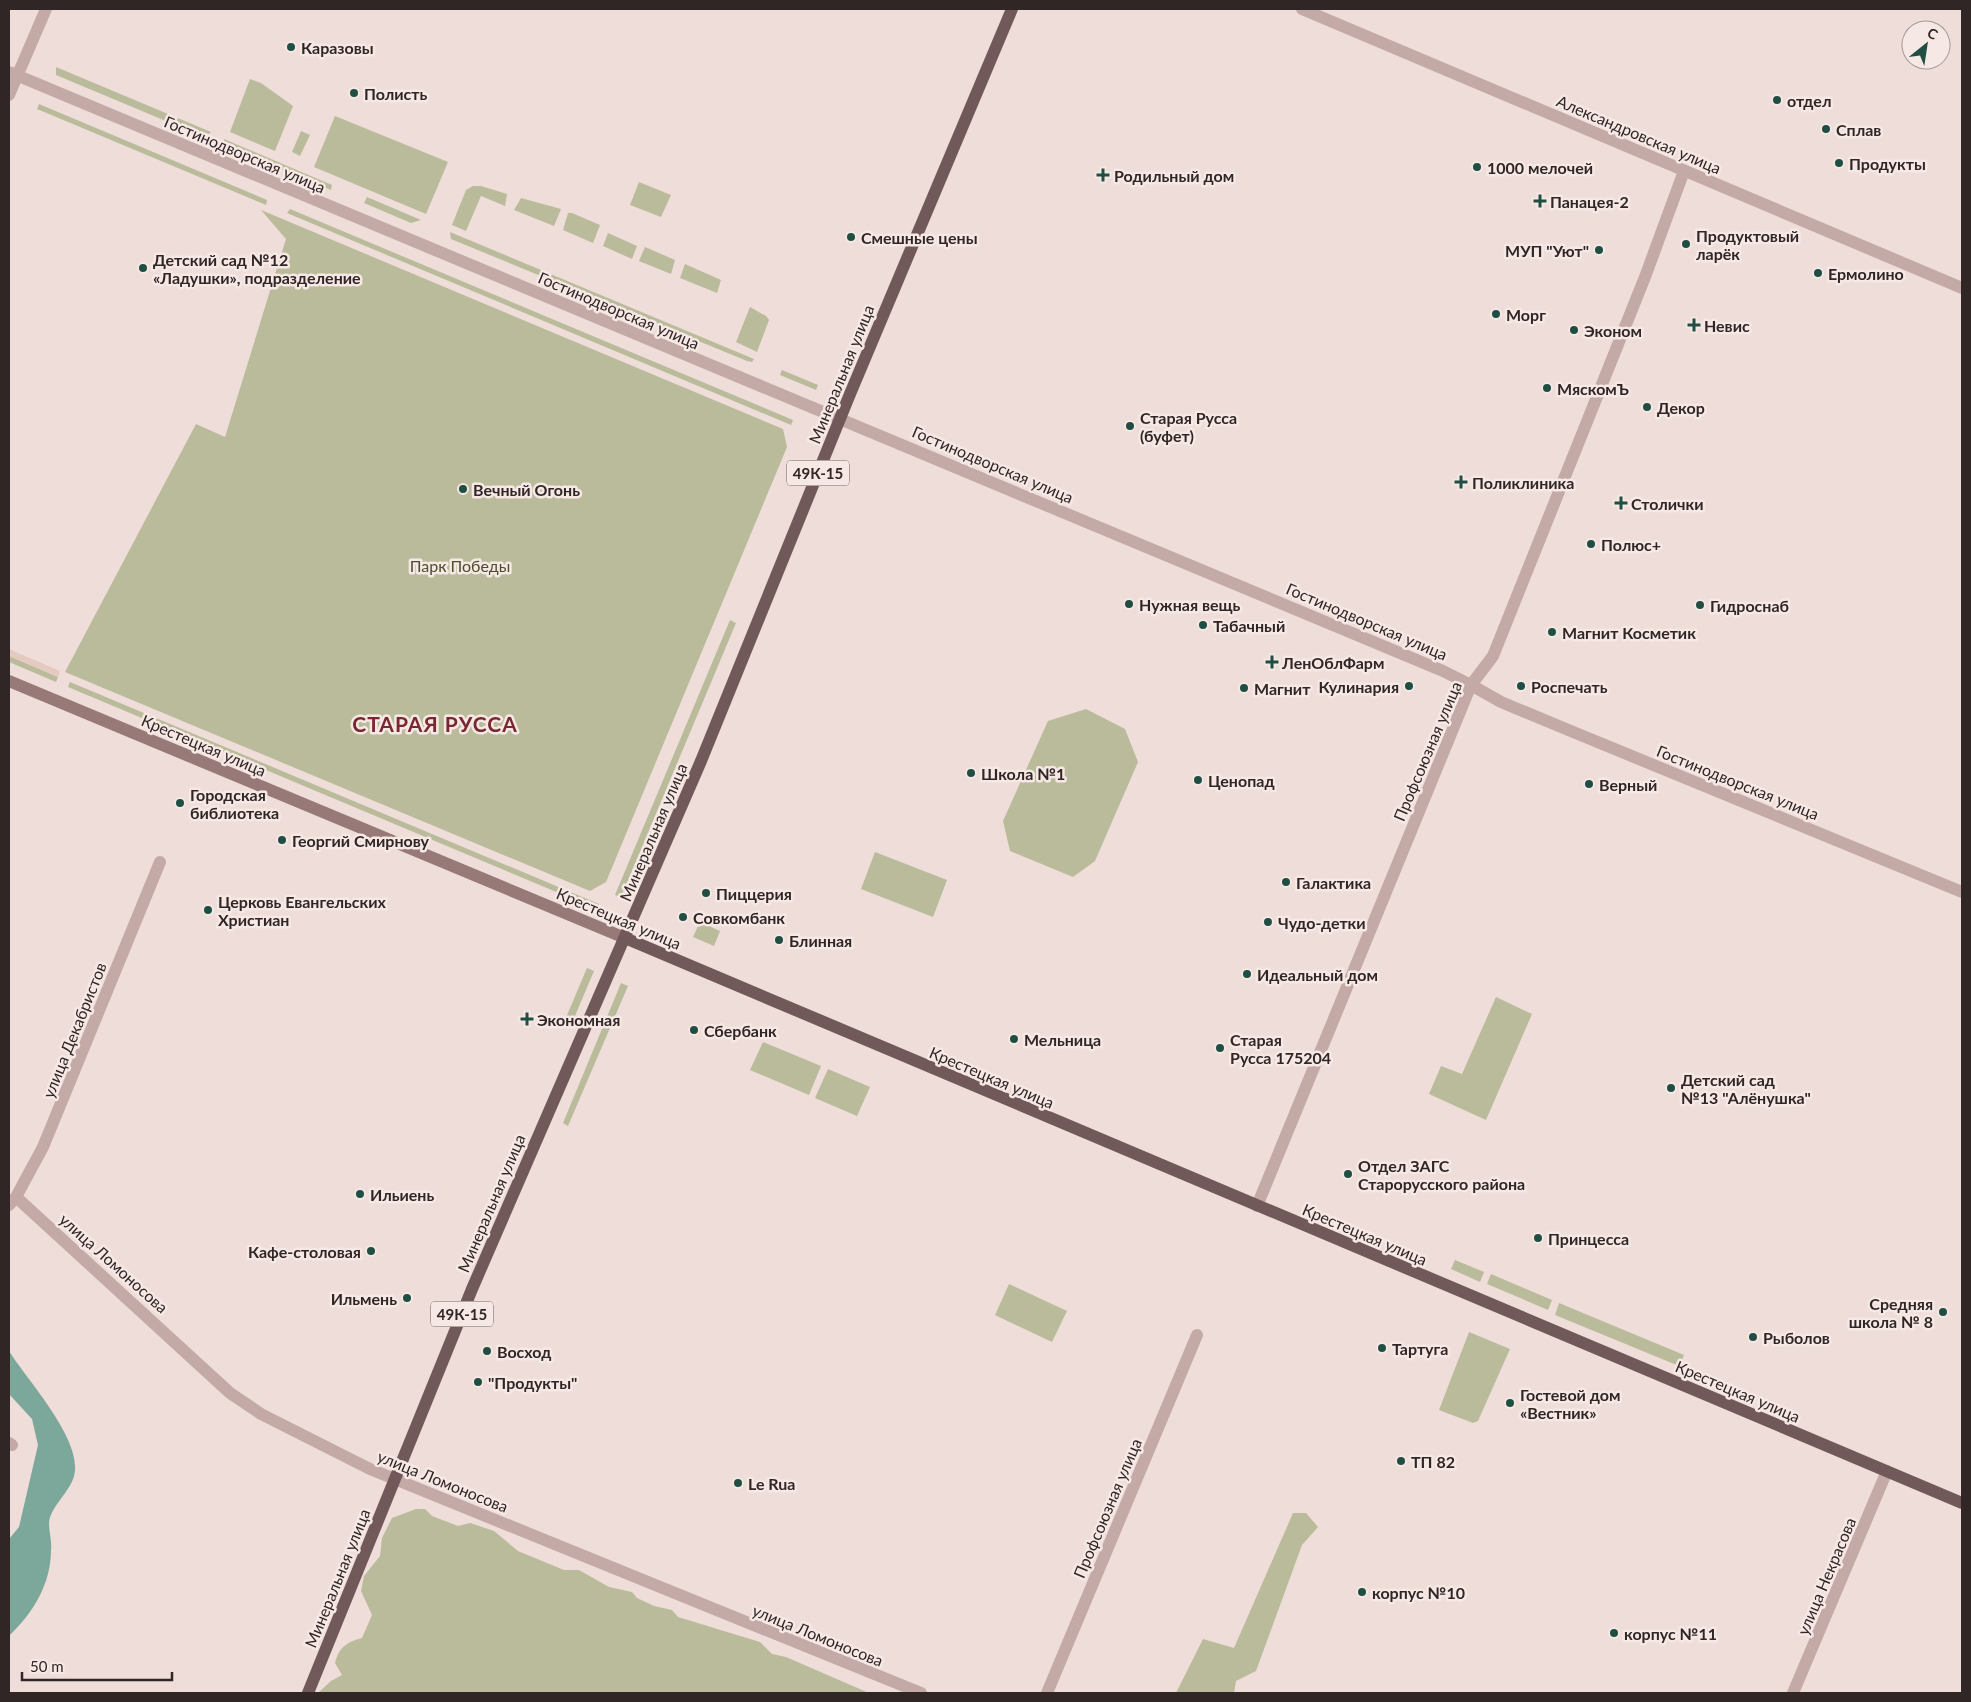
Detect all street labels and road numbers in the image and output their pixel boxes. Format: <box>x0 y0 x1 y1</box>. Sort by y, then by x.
street label: Александровская улица <box>1554 91 1724 177</box>
street label: Гостинодворская улица <box>162 111 328 197</box>
street label: Гостинодворская улица <box>536 267 702 353</box>
street label: Минеральная улица <box>804 302 878 446</box>
street label: Гостинодворская улица <box>910 421 1076 507</box>
road number: 49К-15 <box>787 460 849 486</box>
street label: Гостинодворская улица <box>1284 578 1450 664</box>
street label: Профсоюзная улица <box>1389 678 1465 824</box>
street label: Крестецкая улица <box>139 710 269 780</box>
street label: Гостинодворская улица <box>1654 741 1822 823</box>
street label: Минеральная улица <box>615 760 691 904</box>
street label: Крестецкая улица <box>554 883 684 953</box>
street label: улица Декабристов <box>38 959 110 1101</box>
street label: Крестецкая улица <box>927 1042 1057 1112</box>
street label: Минеральная улица <box>453 1131 529 1275</box>
street label: Крестецкая улица <box>1300 1199 1430 1269</box>
street label: улица Ломоносова <box>56 1209 172 1317</box>
road number: 49К-15 <box>431 1302 493 1326</box>
street label: Крестецкая улица <box>1673 1356 1803 1426</box>
street label: Профсоюзная улица <box>1069 1435 1145 1581</box>
street label: улица Ломоносова <box>375 1446 511 1516</box>
street label: Минеральная улица <box>300 1506 374 1650</box>
street label: улица Некрасова <box>1793 1514 1859 1638</box>
street label: улица Ломоносова <box>750 1600 886 1670</box>

